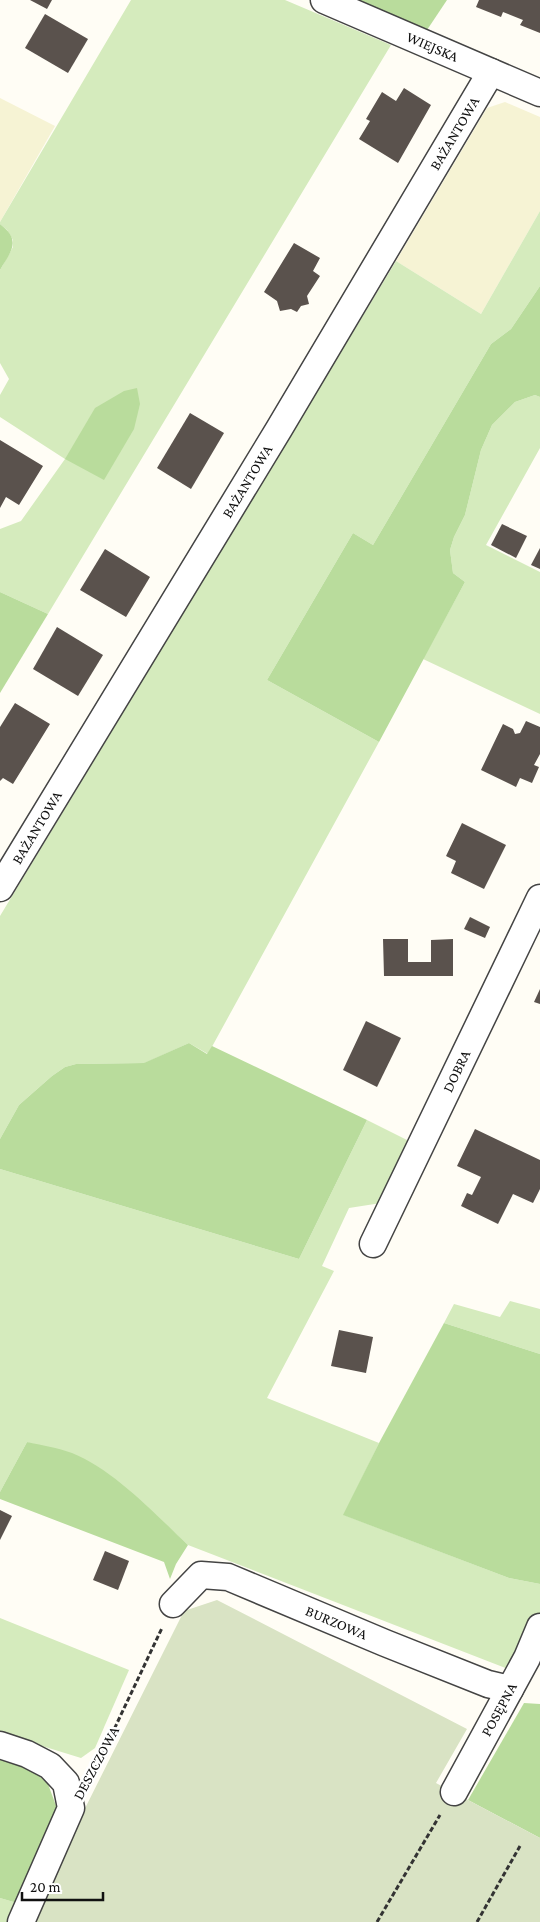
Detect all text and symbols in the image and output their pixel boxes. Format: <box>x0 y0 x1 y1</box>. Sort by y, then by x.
street label: WIEJSKA <box>404 28 461 65</box>
street label: BAŻANTOWA <box>427 93 483 173</box>
street label: BAŻANTOWA <box>219 441 276 521</box>
street label: BAŻANTOWA <box>9 788 65 867</box>
street label: DOBRA <box>440 1047 474 1095</box>
street label: BURZOWA <box>303 1603 370 1643</box>
street label: POSĘPNA <box>478 1679 520 1739</box>
street label: DESZCZOWA <box>70 1723 122 1802</box>
scale bar <box>22 1870 104 1902</box>
text: 20 m <box>30 1879 61 1895</box>

